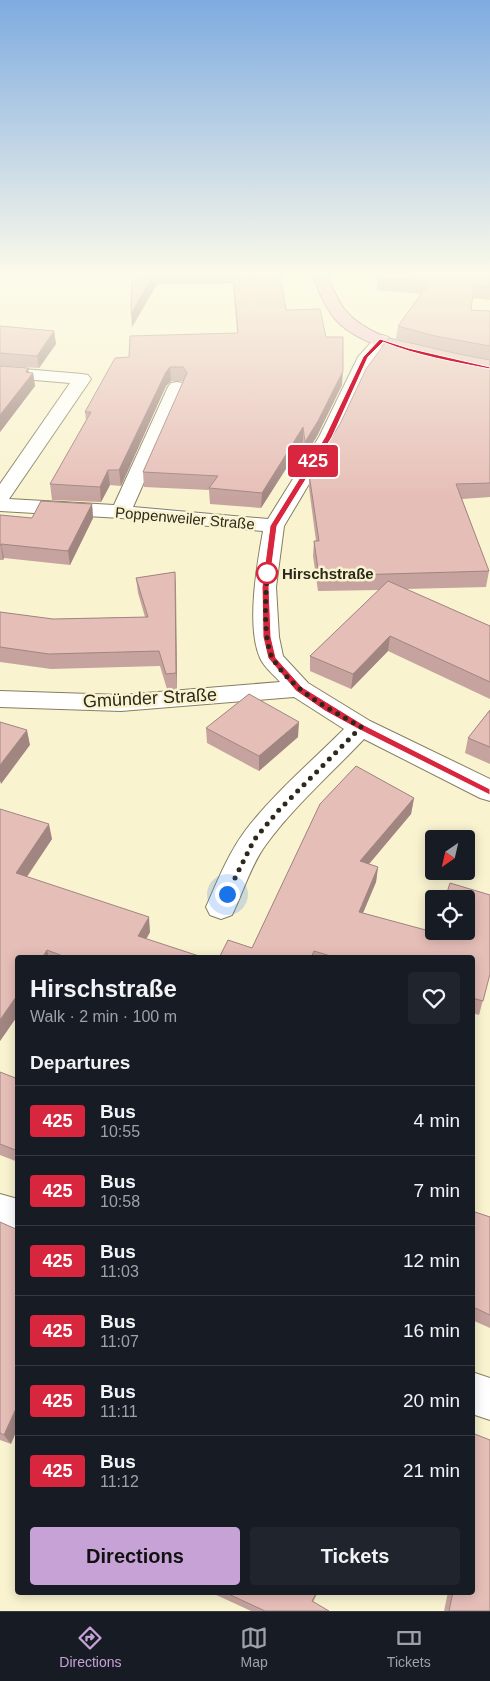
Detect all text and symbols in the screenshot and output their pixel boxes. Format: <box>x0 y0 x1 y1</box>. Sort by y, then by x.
line badge: 425 <box>284 445 342 477</box>
text: 425 <box>298 451 328 471</box>
street label: Poppenweiler Straße <box>114 503 256 533</box>
marker: Hirschstraße <box>256 562 278 584</box>
place label: Hirschstraße <box>282 565 374 582</box>
street label: Gmünder Straße <box>83 685 217 711</box>
north arrow <box>425 830 475 880</box>
map controls <box>425 830 475 940</box>
your location <box>215 882 240 907</box>
button: locate <box>425 890 475 940</box>
button: heart <box>408 972 460 1024</box>
text: Hirschstraße <box>30 975 177 1002</box>
text: Walk · 2 min · 100 m <box>30 1008 177 1025</box>
text: Departures <box>30 1052 130 1073</box>
text: Bus <box>100 1101 136 1122</box>
text: 4 min <box>414 1110 460 1131</box>
text: 425 <box>42 1111 73 1131</box>
text: 10:55 <box>100 1123 140 1140</box>
text: Bus <box>100 1171 136 1192</box>
text: 7 min <box>414 1180 460 1201</box>
text: 425 <box>42 1181 73 1201</box>
text: 10:58 <box>100 1193 140 1210</box>
text: Bus <box>100 1241 136 1262</box>
text: 12 min <box>403 1250 460 1271</box>
text: 425 <box>42 1251 73 1271</box>
text: 11:03 <box>100 1263 139 1280</box>
text: Bus <box>100 1311 136 1332</box>
text: 16 min <box>403 1320 460 1341</box>
text: 425 <box>42 1321 73 1341</box>
text: 11:07 <box>100 1333 139 1350</box>
text: Bus <box>100 1381 136 1402</box>
text: 20 min <box>403 1390 460 1411</box>
text: 425 <box>42 1391 73 1411</box>
text: 11:11 <box>100 1403 138 1420</box>
text: Bus <box>100 1451 136 1472</box>
text: 21 min <box>403 1460 460 1481</box>
text: 425 <box>42 1461 73 1481</box>
text: 11:12 <box>100 1473 139 1490</box>
button: Directions <box>30 1527 240 1585</box>
button: Tickets <box>250 1527 460 1585</box>
tab: Directions <box>59 1624 122 1670</box>
tab: Map <box>240 1624 268 1670</box>
tab: Tickets <box>387 1624 431 1670</box>

